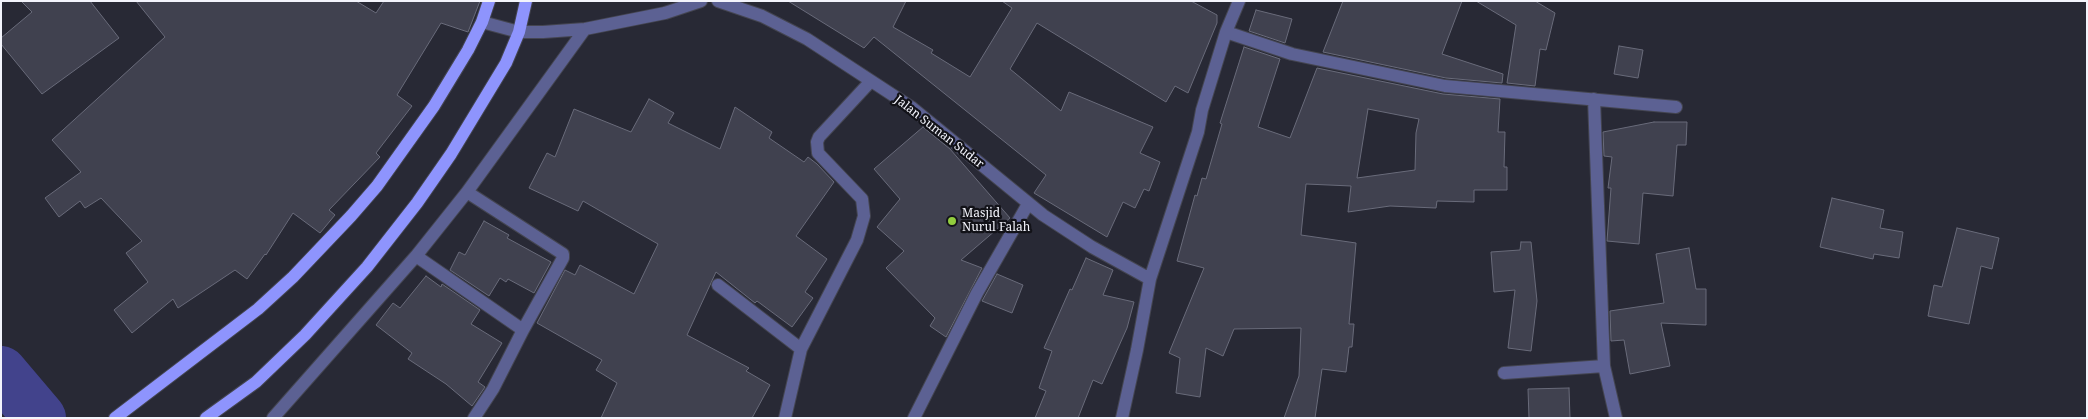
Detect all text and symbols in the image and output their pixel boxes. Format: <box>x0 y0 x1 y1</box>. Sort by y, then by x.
street label: Jalan Suman Sudar <box>891 93 987 171</box>
place label: Masjid Nurul Falah <box>962 207 1030 235</box>
marker: Masjid Nurul Falah <box>946 215 958 227</box>

